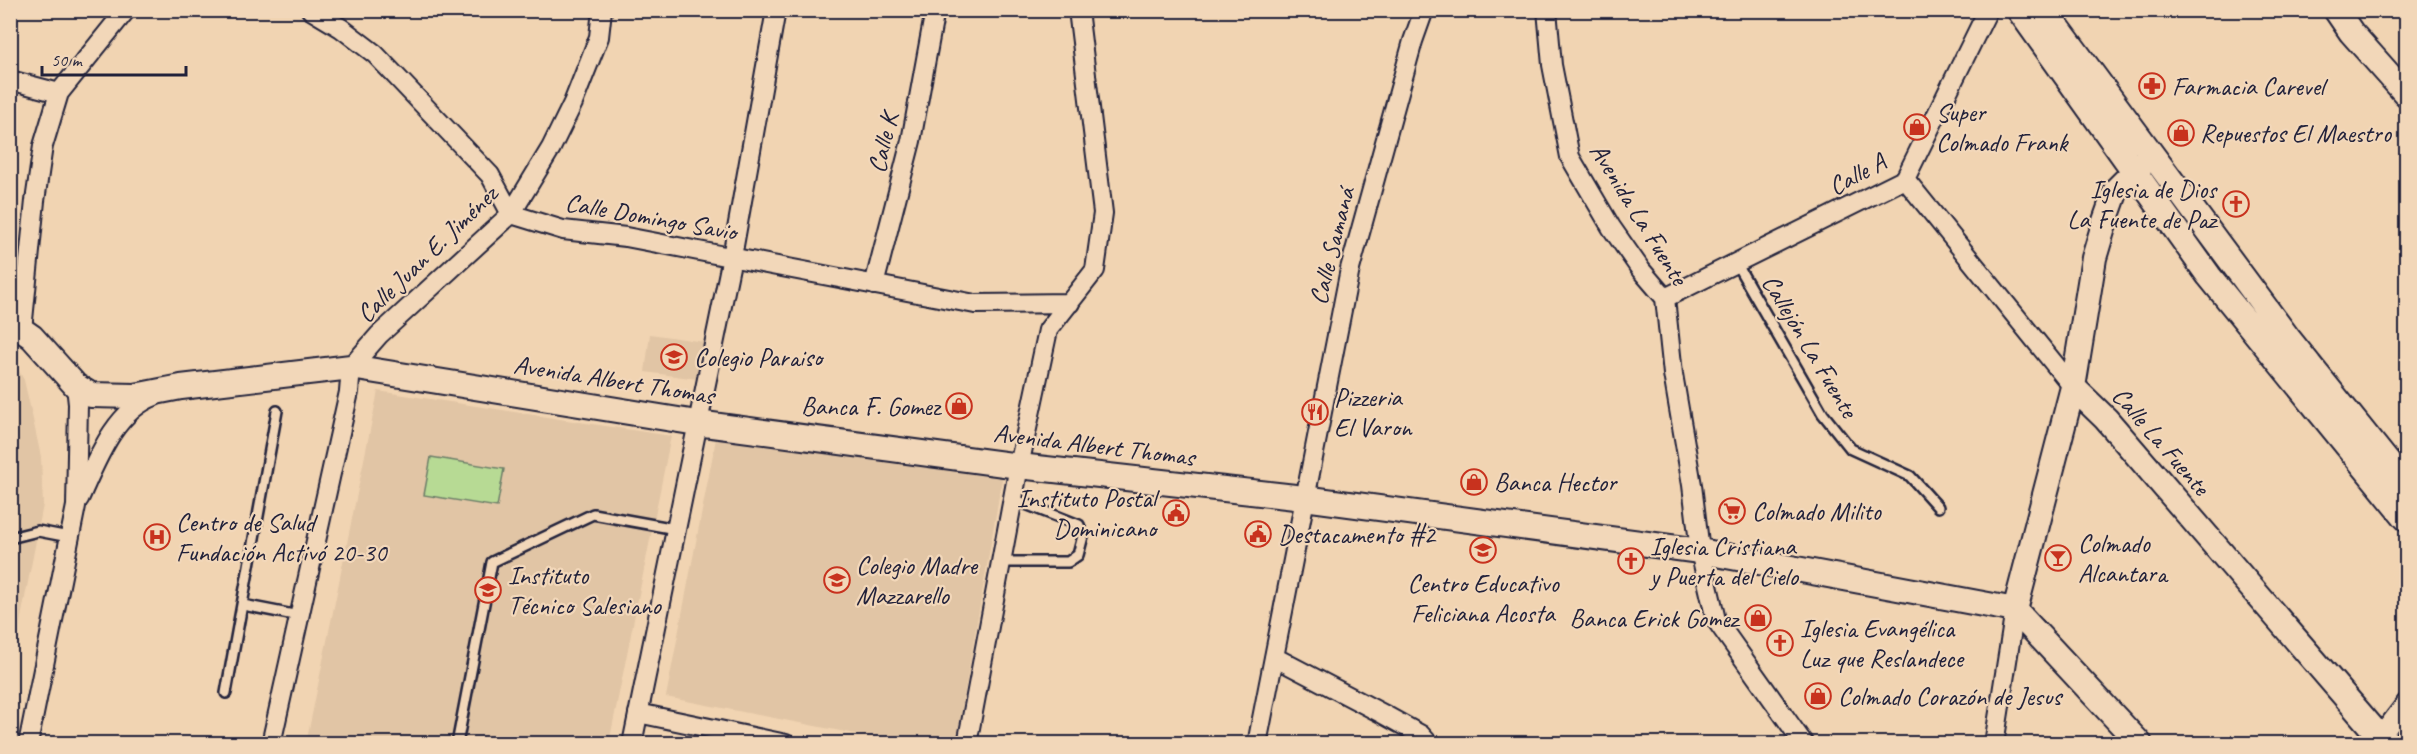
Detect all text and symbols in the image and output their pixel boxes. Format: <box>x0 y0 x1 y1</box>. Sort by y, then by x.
scale bar <box>42 39 186 77</box>
text: 50 m <box>51 49 84 71</box>
place label: Farmacia Carevel <box>2172 70 2329 103</box>
pharmacy icon: Farmacia Carevel <box>2137 71 2167 101</box>
place label: Super Colmado Frank <box>1936 96 2070 159</box>
street label: Calle K <box>860 106 907 176</box>
shop icon: Super Colmado Frank <box>1902 112 1932 142</box>
place label: Repuestos El Maestro <box>2200 117 2393 150</box>
shop icon: Repuestos El Maestro <box>2166 118 2196 148</box>
street label: Avenida La Fuente <box>1582 137 1697 293</box>
street label: Calle A <box>1823 144 1893 203</box>
place label: Iglesia de Dios La Fuente de Paz <box>2067 173 2219 236</box>
street label: Calle Juan E. Jiménez <box>349 176 507 330</box>
street label: Calle Samaná <box>1302 182 1363 308</box>
street label: Calle Domingo Savio <box>563 186 742 249</box>
church icon: Iglesia de Dios La Fuente de Paz <box>2221 189 2251 219</box>
street label: Callejón La Fuente <box>1754 268 1867 426</box>
place label: Colegio Paraiso <box>694 341 825 374</box>
school or university icon: Colegio Paraiso <box>659 342 689 372</box>
street label: Avenida Albert Thomas <box>512 348 719 412</box>
street label: Calle La Fuente <box>2105 380 2218 503</box>
place label: Pizzeria El Varon <box>1334 381 1413 444</box>
place label: Banca F. Gomez <box>801 390 943 423</box>
shop icon: Banca F. Gomez <box>944 391 974 421</box>
restaurant icon: Pizzeria El Varon <box>1300 397 1330 427</box>
street label: Avenida Albert Thomas <box>992 416 1198 474</box>
place label: Banca Hector <box>1494 466 1618 499</box>
shop icon: Banca Hector <box>1459 467 1489 497</box>
place label: Instituto Postal Dominicano <box>1017 482 1161 545</box>
place label: Colmado Milito <box>1752 495 1883 528</box>
supermarket icon: Colmado Milito <box>1717 496 1747 526</box>
public building icon: Instituto Postal Dominicano <box>1161 498 1191 528</box>
place label: Centro de Salud Fundación Activó 20-30 <box>176 506 389 569</box>
place label: Destacamento #2 <box>1278 518 1437 551</box>
public building icon: Destacamento #2 <box>1243 519 1273 549</box>
hospital icon: Centro de Salud Fundación Activó 20-30 <box>142 522 172 552</box>
place label: Colmado Alcantara <box>2078 527 2169 590</box>
place label: Iglesia Cristiana y Puerta del Cielo <box>1648 530 1800 593</box>
school or university icon: Centro Educativo Feliciana Acosta <box>1468 535 1498 565</box>
bar icon: Colmado Alcantara <box>2043 543 2073 573</box>
church icon: Iglesia Cristiana y Puerta del Cielo <box>1616 546 1646 576</box>
place label: Colegio Madre Mazzarello <box>856 549 979 612</box>
place label: Instituto Técnico Salesiano <box>508 559 663 622</box>
school or university icon: Colegio Madre Mazzarello <box>822 565 852 595</box>
place label: Centro Educativo Feliciana Acosta <box>1407 567 1560 630</box>
school or university icon: Instituto Técnico Salesiano <box>473 575 503 605</box>
place label: Banca Erick Gomez <box>1570 602 1741 635</box>
shop icon: Banca Erick Gomez <box>1743 603 1773 633</box>
place label: Iglesia Evangélica Luz que Reslandece <box>1800 612 1966 675</box>
church icon: Iglesia Evangélica Luz que Reslandece <box>1765 628 1795 658</box>
place label: Colmado Corazón de Jesus <box>1838 680 2063 713</box>
shop icon: Colmado Corazón de Jesus <box>1803 681 1833 711</box>

